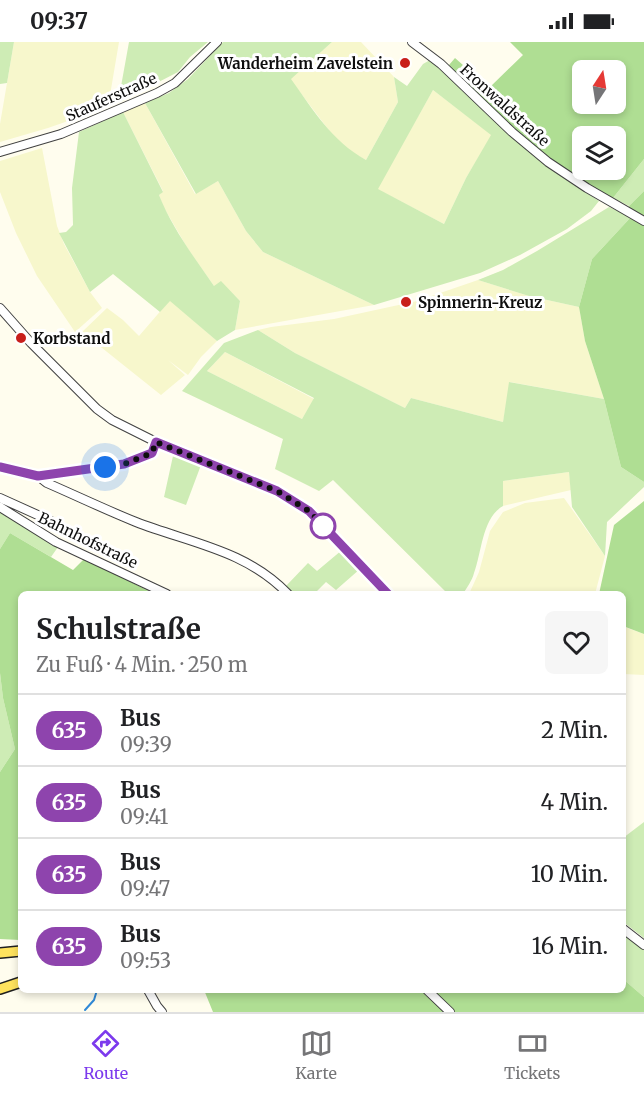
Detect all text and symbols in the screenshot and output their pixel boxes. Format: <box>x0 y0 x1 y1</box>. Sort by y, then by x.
text: 09:37 <box>30 7 88 35</box>
place label: Wanderheim Zavelstein <box>217 54 393 73</box>
marker: Wanderheim Zavelstein <box>398 56 412 70</box>
street label: Fronwaldstraße <box>456 60 554 150</box>
north arrow <box>572 60 626 114</box>
map controls <box>572 60 626 180</box>
street label: Stauferstraße <box>63 68 160 126</box>
button: layers <box>572 126 626 180</box>
place label: Spinnerin-Kreuz <box>418 293 542 312</box>
marker: Spinnerin-Kreuz <box>399 295 413 309</box>
place label: Korbstand <box>33 329 110 348</box>
marker: Korbstand <box>14 331 28 345</box>
your location <box>90 452 120 482</box>
street label: Bahnhofstraße <box>35 508 141 572</box>
unlabelled marker <box>310 513 336 539</box>
text: Schulstraße <box>36 611 201 647</box>
button: heart <box>545 611 608 674</box>
text: Zu Fuß · 4 Min. · 250 m <box>36 652 248 677</box>
text: Bus <box>120 704 161 732</box>
text: 2 Min. <box>541 716 608 744</box>
text: 635 <box>51 717 87 744</box>
text: 09:39 <box>120 732 172 757</box>
text: Bus <box>120 776 161 804</box>
text: 4 Min. <box>540 788 608 816</box>
text: 635 <box>51 789 87 816</box>
text: 09:41 <box>120 804 168 829</box>
text: Bus <box>120 848 161 876</box>
text: 10 Min. <box>531 860 608 888</box>
text: 635 <box>51 861 87 888</box>
text: 09:47 <box>120 876 170 901</box>
text: Bus <box>120 920 161 948</box>
text: 16 Min. <box>532 932 608 960</box>
text: 635 <box>51 933 87 960</box>
text: 09:53 <box>120 948 171 973</box>
tab: Route <box>84 1027 128 1083</box>
tab: Karte <box>295 1027 337 1083</box>
tab: Tickets <box>504 1027 560 1083</box>

